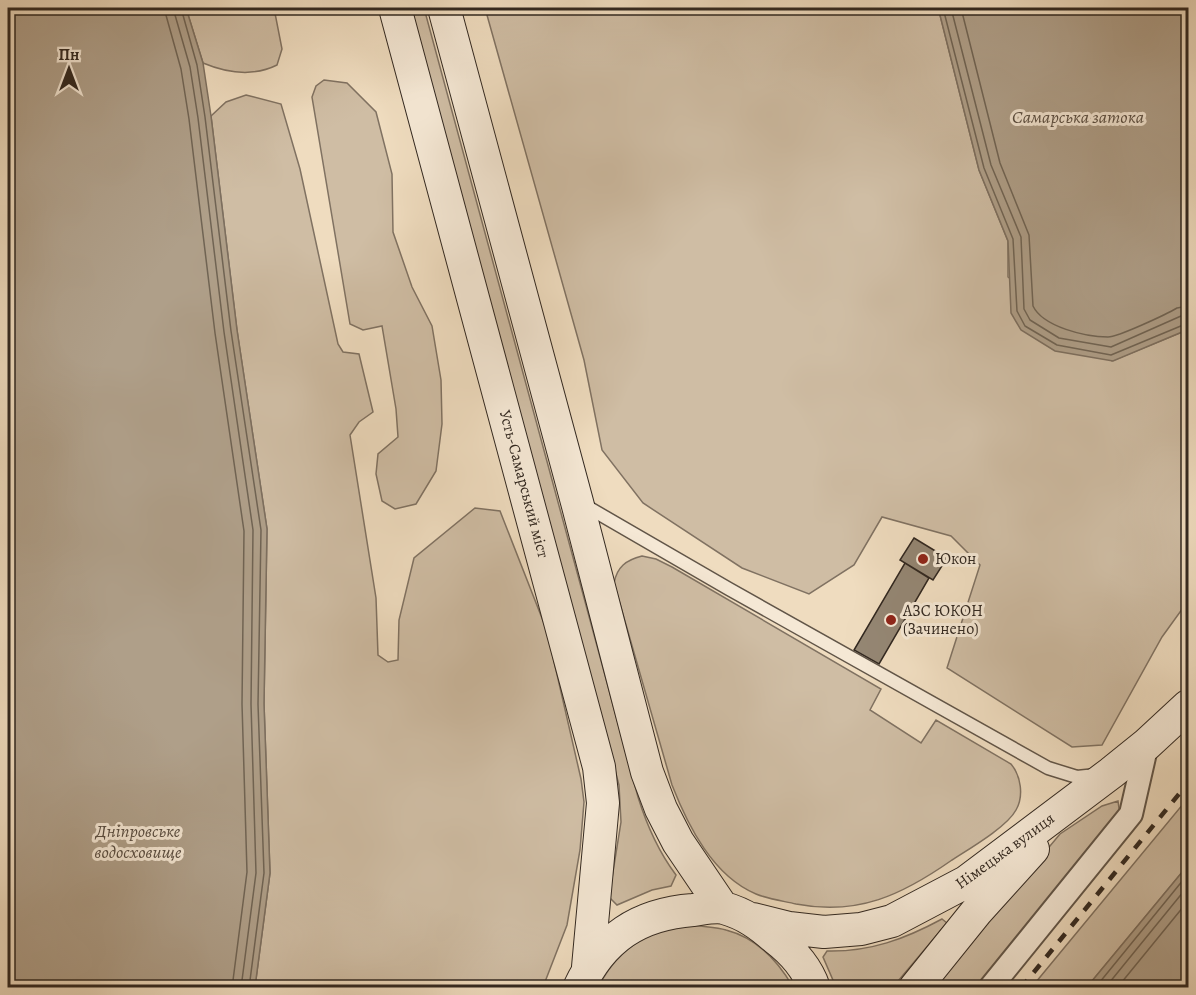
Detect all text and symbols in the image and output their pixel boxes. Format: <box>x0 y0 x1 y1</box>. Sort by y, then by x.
north arrow <box>39 39 99 99</box>
text: Пн <box>59 44 79 66</box>
water label: Самарська затока <box>1012 105 1144 129</box>
street label: Усть-Самарський міст <box>494 408 554 560</box>
place label: Юкон <box>935 548 976 570</box>
marker: Юкон <box>916 552 930 566</box>
place label: АЗС ЮКОН (Зачинено) <box>902 600 983 640</box>
marker: АЗС ЮКОН (Зачинено) <box>884 613 898 627</box>
street label: Німецька вулиця <box>951 807 1059 894</box>
water label: Дніпровське водосховище <box>94 819 182 864</box>

